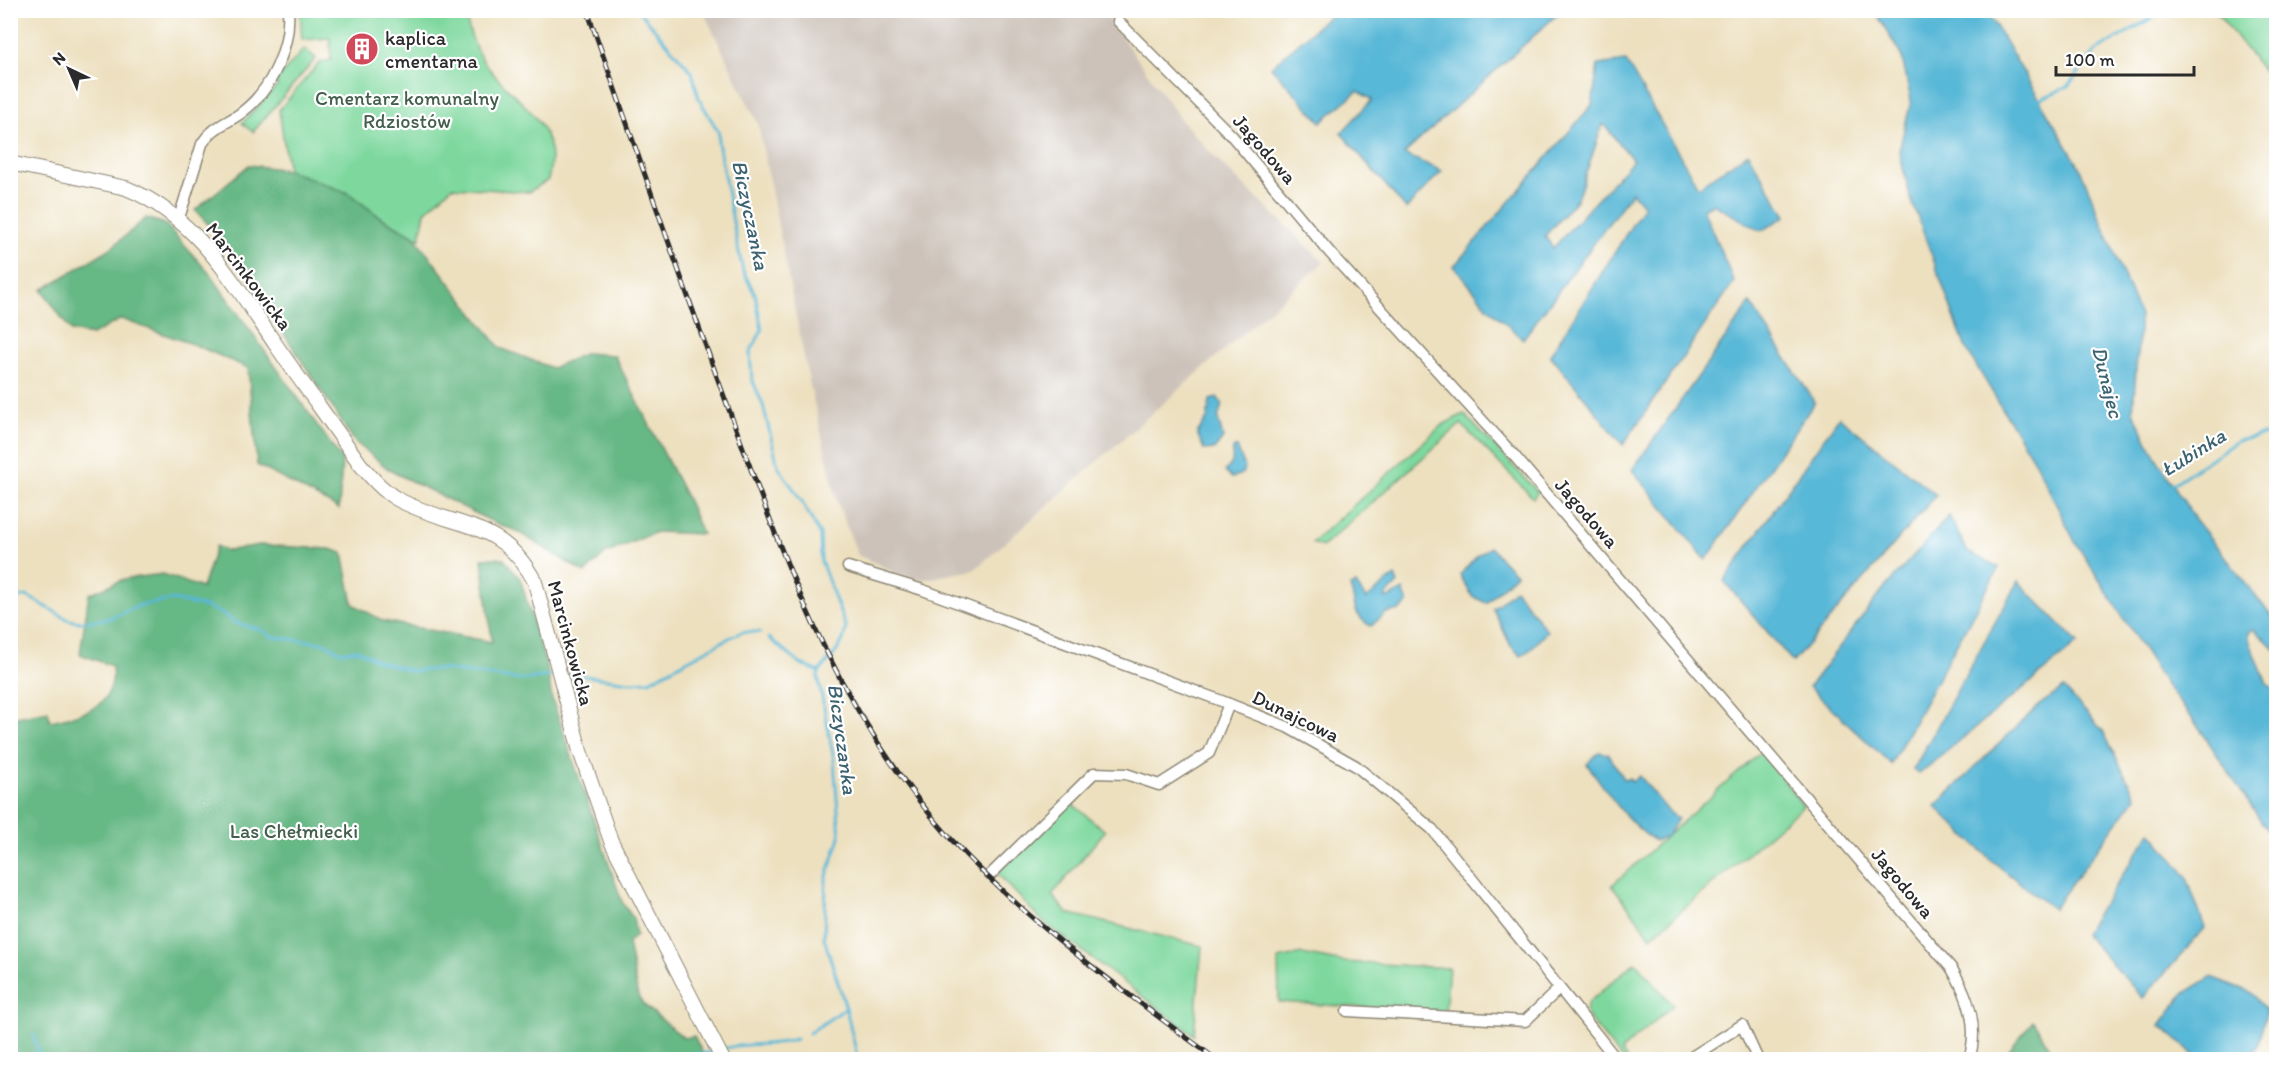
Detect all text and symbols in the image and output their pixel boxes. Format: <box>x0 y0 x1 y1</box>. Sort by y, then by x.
place label: kaplica cmentarna <box>385 26 479 73</box>
building icon: kaplica cmentarna <box>344 31 380 67</box>
north arrow <box>39 39 99 99</box>
scale bar <box>2056 39 2194 77</box>
text: N <box>48 48 69 69</box>
text: 100 m <box>2065 49 2115 71</box>
park label: Cmentarz komunalny Rdziostów <box>315 86 500 133</box>
street label: Jagodowa <box>1228 109 1302 189</box>
water label: Biczyczanka <box>727 158 775 272</box>
street label: Marcinkowicka <box>201 217 297 335</box>
water label: Dunajec <box>2087 344 2129 421</box>
water label: Łubinka <box>2156 422 2230 482</box>
street label: Jagodowa <box>1550 473 1624 553</box>
street label: Marcinkowicka <box>543 578 599 708</box>
water label: Biczyczanka <box>823 682 863 796</box>
street label: Dunajcowa <box>1249 685 1344 748</box>
park label: Las Chełmiecki <box>230 819 358 843</box>
street label: Jagodowa <box>1866 843 1940 924</box>

